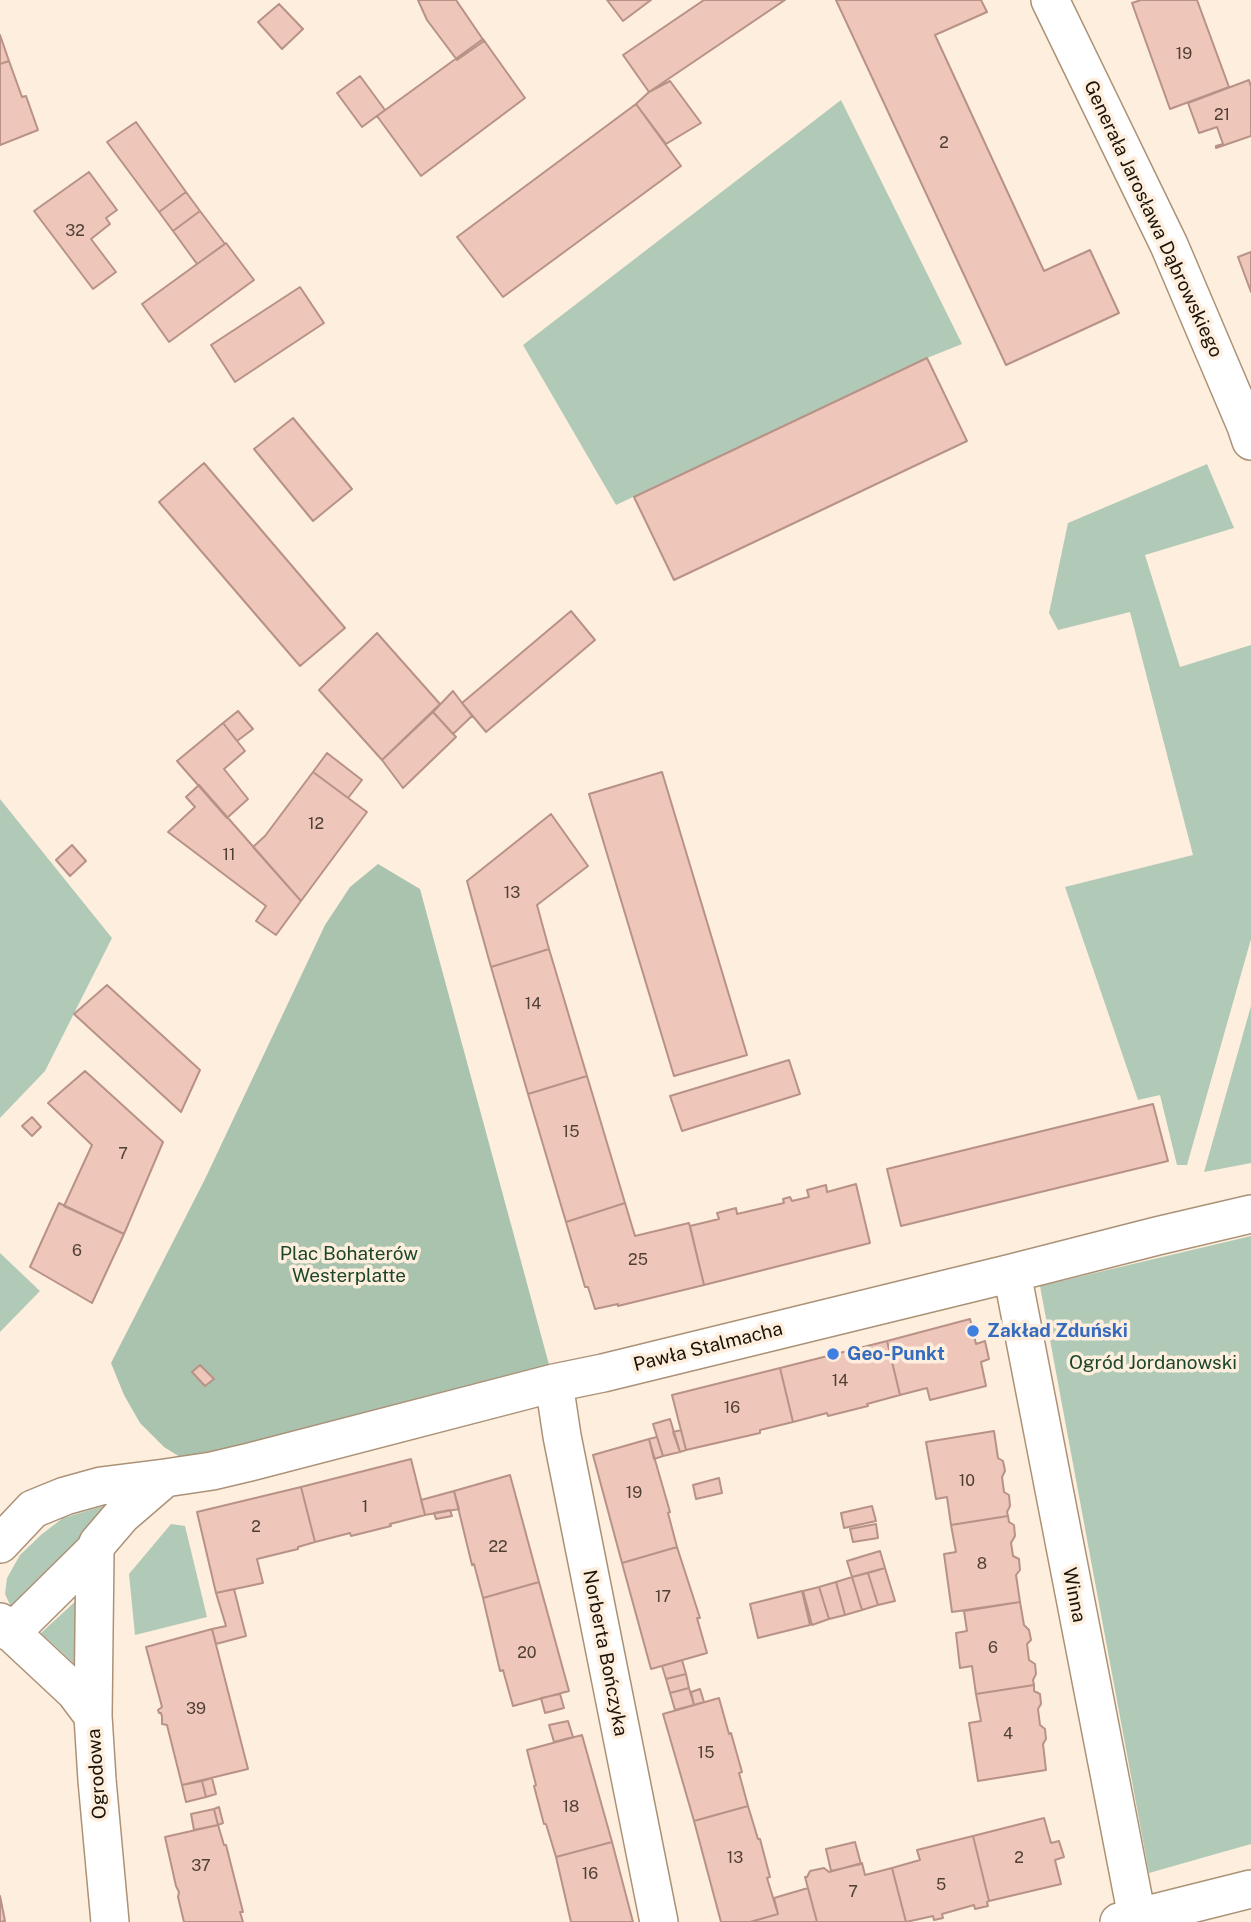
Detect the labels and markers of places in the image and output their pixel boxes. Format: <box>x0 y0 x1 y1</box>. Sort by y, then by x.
place label: Zakład Zduński <box>987 1320 1128 1342</box>
marker: Zakład Zduński <box>965 1323 981 1339</box>
place label: Geo-Punkt <box>847 1343 945 1365</box>
marker: Geo-Punkt <box>825 1346 841 1362</box>

